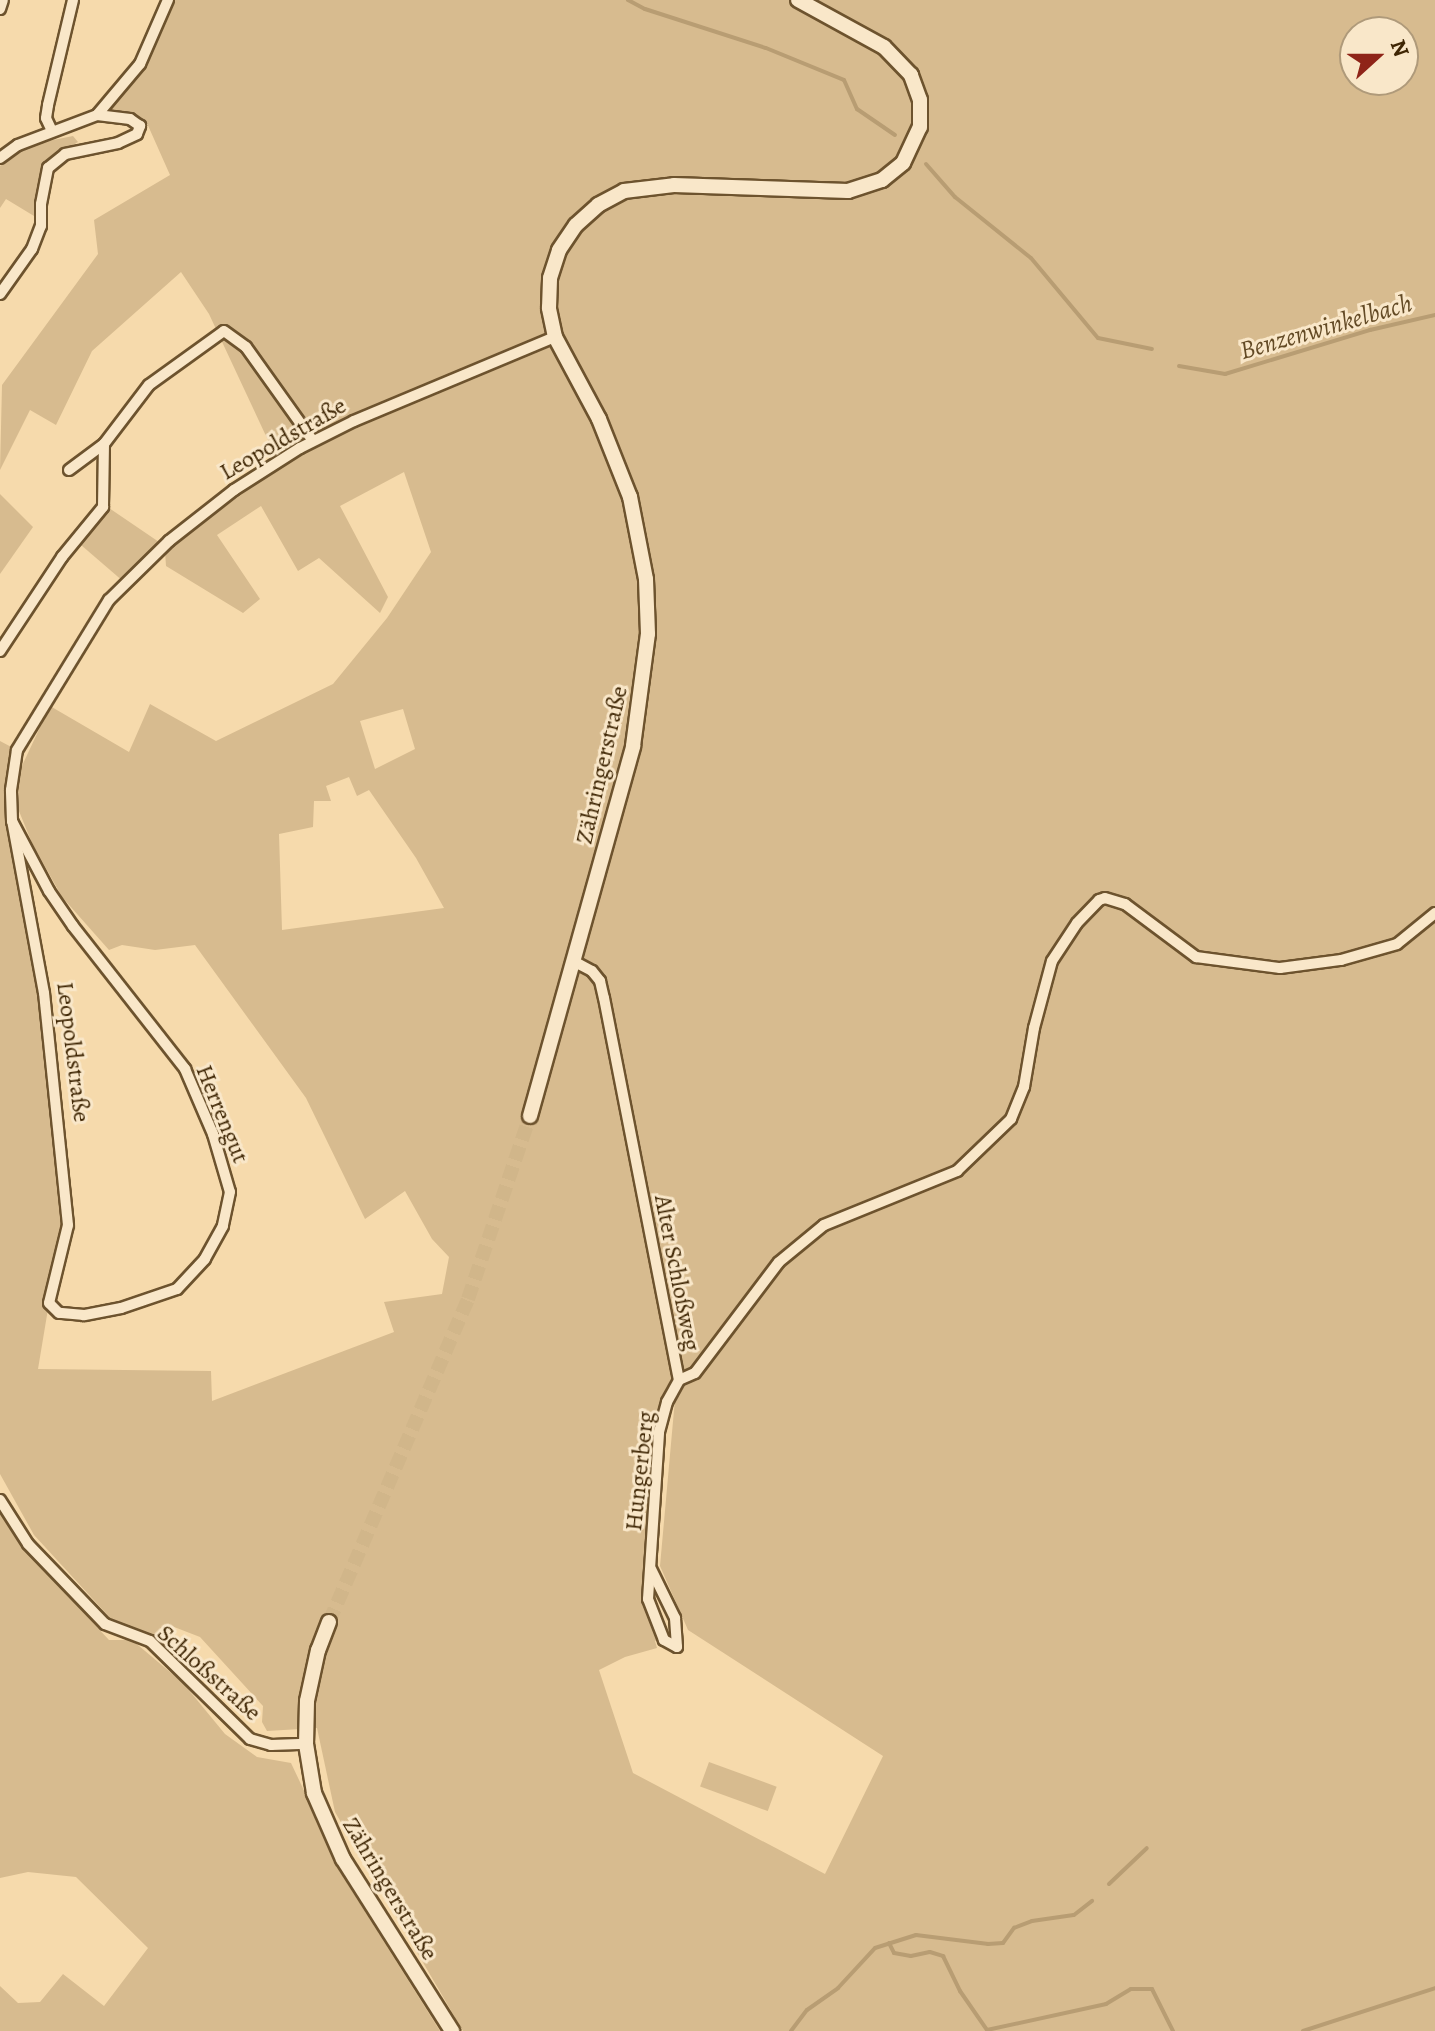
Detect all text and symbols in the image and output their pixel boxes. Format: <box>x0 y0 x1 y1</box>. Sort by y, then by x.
north arrow <box>1339 16 1419 96</box>
text: N <box>1383 35 1416 61</box>
water label: Benzenwinkelbach <box>1236 288 1416 366</box>
street label: Leopoldstraße <box>215 391 351 487</box>
street label: Zähringerstraße <box>570 683 634 847</box>
street label: Leopoldstraße <box>50 980 96 1124</box>
street label: Herrengut <box>189 1061 255 1167</box>
street label: Alter Schloßweg <box>648 1193 706 1353</box>
street label: Hungerberg <box>619 1410 661 1532</box>
street label: Schloßstraße <box>151 1619 267 1727</box>
street label: Zähringerstraße <box>336 1812 444 1966</box>

